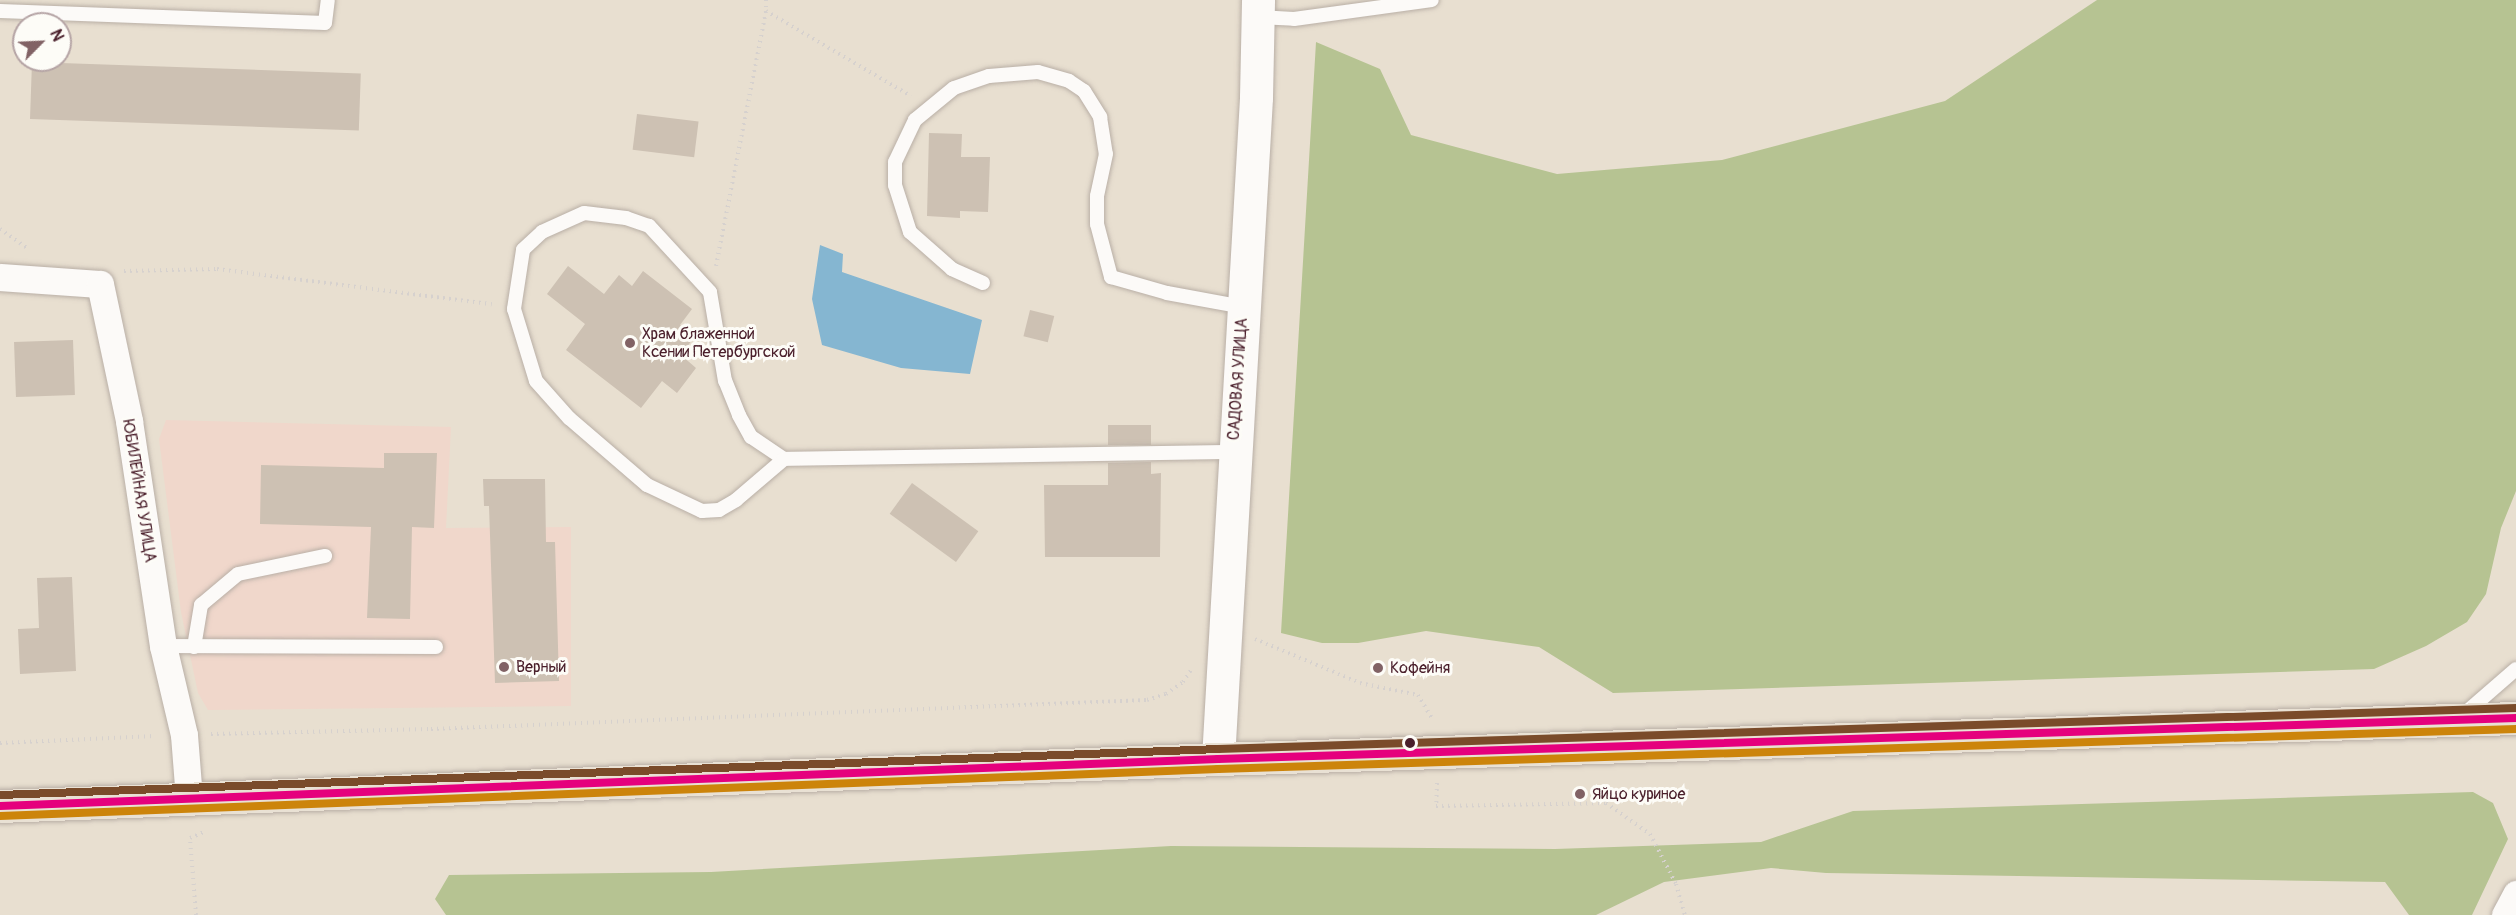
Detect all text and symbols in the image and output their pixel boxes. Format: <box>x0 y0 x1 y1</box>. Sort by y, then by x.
north arrow <box>12 12 72 72</box>
text: N <box>45 26 68 44</box>
street label: САДОВАЯ УЛИЦА <box>1224 317 1252 441</box>
place label: Храм блаженной Ксении Петербургской <box>642 324 796 362</box>
marker: Храм блаженной Ксении Петербургской <box>623 336 637 350</box>
street label: ЮБИЛЕЙНАЯ УЛИЦА <box>118 418 160 564</box>
place label: Верный <box>516 657 566 677</box>
place label: Кофейня <box>1390 658 1450 678</box>
marker: Верный <box>497 660 511 674</box>
marker: Кофейня <box>1371 661 1385 675</box>
unlabelled marker <box>1404 737 1416 749</box>
place label: Яйцо куриное <box>1592 784 1685 804</box>
marker: Яйцо куриное <box>1573 787 1587 801</box>

